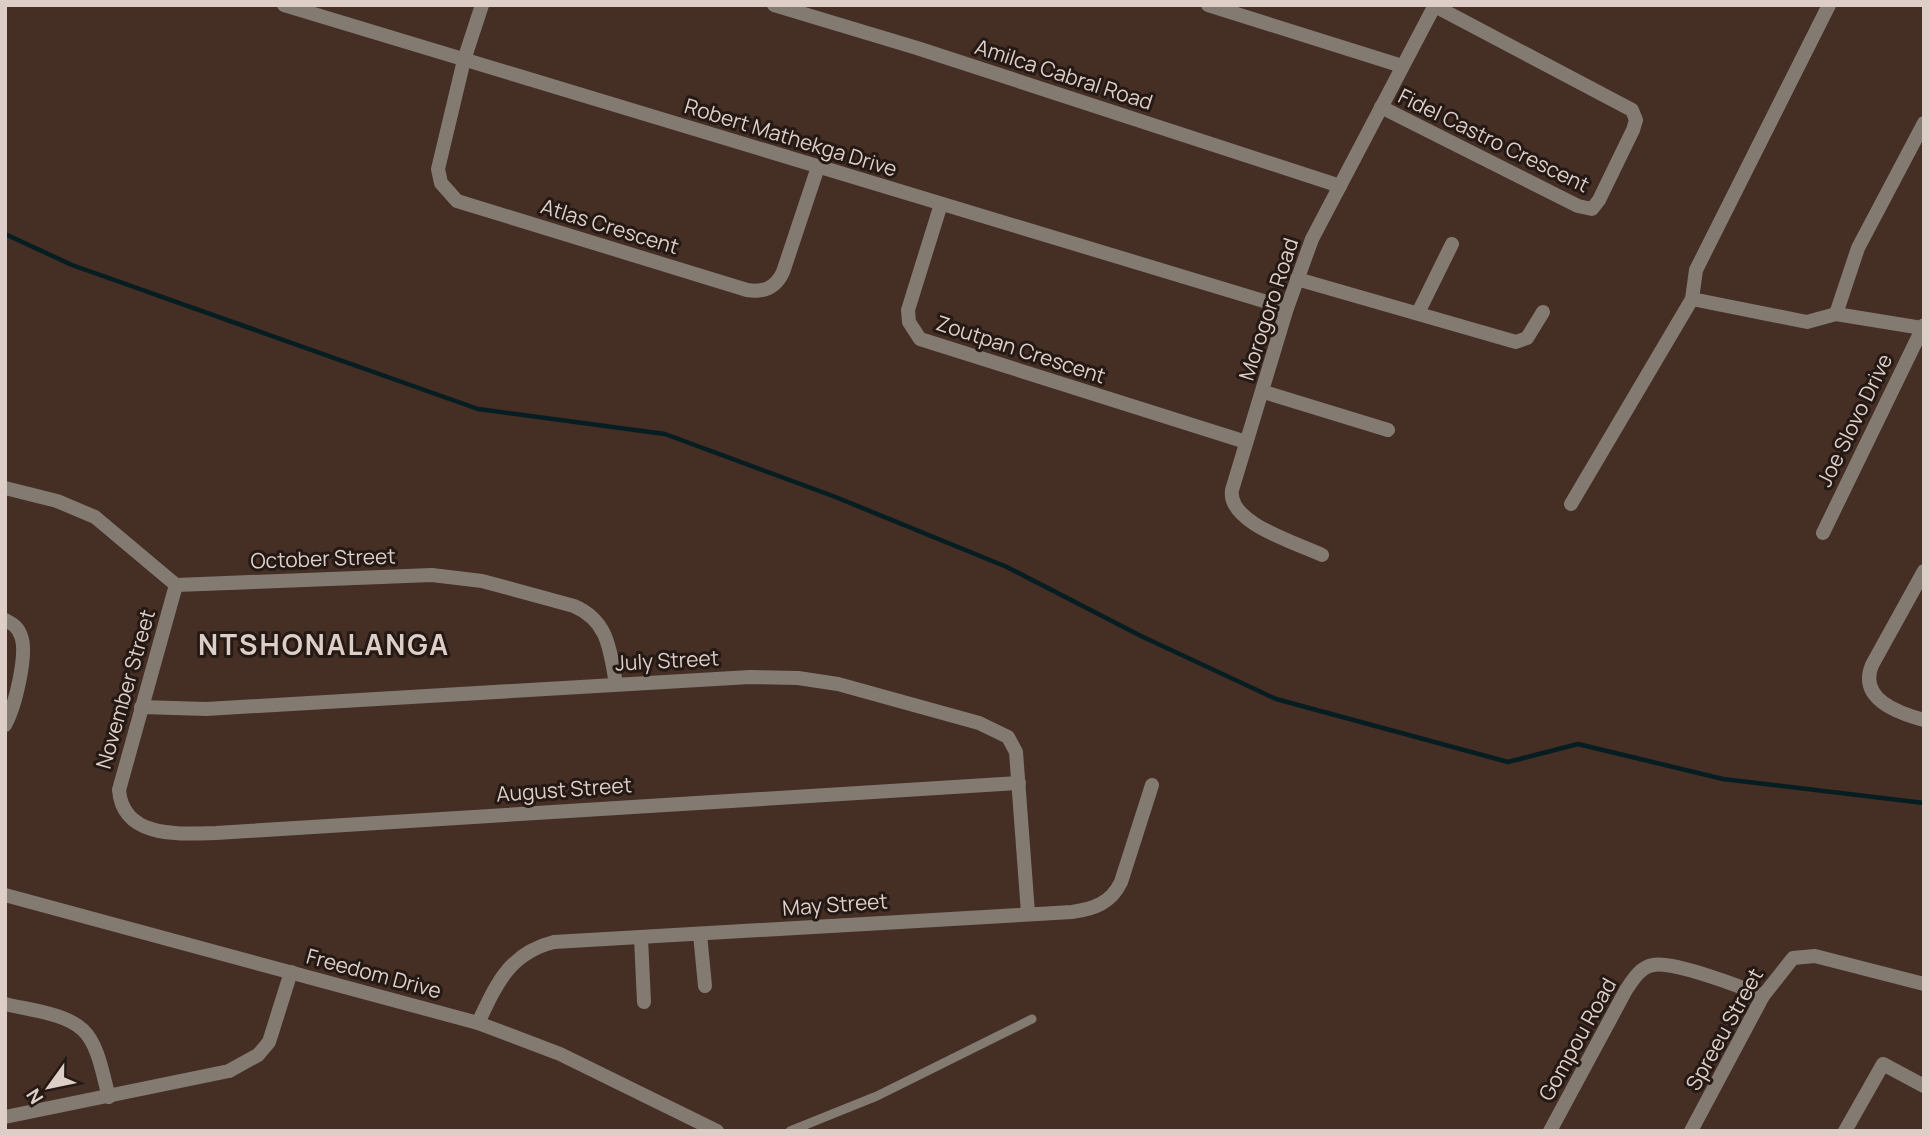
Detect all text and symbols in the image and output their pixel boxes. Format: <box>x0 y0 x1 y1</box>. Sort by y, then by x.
street label: Amilca Cabral Road <box>972 32 1156 116</box>
street label: Fidel Castro Crescent <box>1394 82 1594 198</box>
street label: Robert Mathekga Drive <box>681 91 901 183</box>
street label: Atlas Crescent <box>538 192 682 260</box>
street label: Morogoro Road <box>1232 234 1304 384</box>
street label: Zoutpan Crescent <box>933 308 1109 390</box>
street label: Joe Slovo Drive <box>1810 349 1898 491</box>
street label: October Street <box>250 541 396 575</box>
street label: November Street <box>89 606 161 772</box>
district label: NTSHONALANGA <box>198 625 450 663</box>
street label: July Street <box>614 643 720 677</box>
street label: August Street <box>495 770 633 808</box>
street label: May Street <box>781 886 889 922</box>
street label: Freedom Drive <box>304 942 444 1004</box>
street label: Spreeu Street <box>1679 963 1769 1095</box>
street label: Gompou Road <box>1532 973 1622 1105</box>
north arrow <box>14 1052 84 1122</box>
text: N <box>20 1083 49 1109</box>

